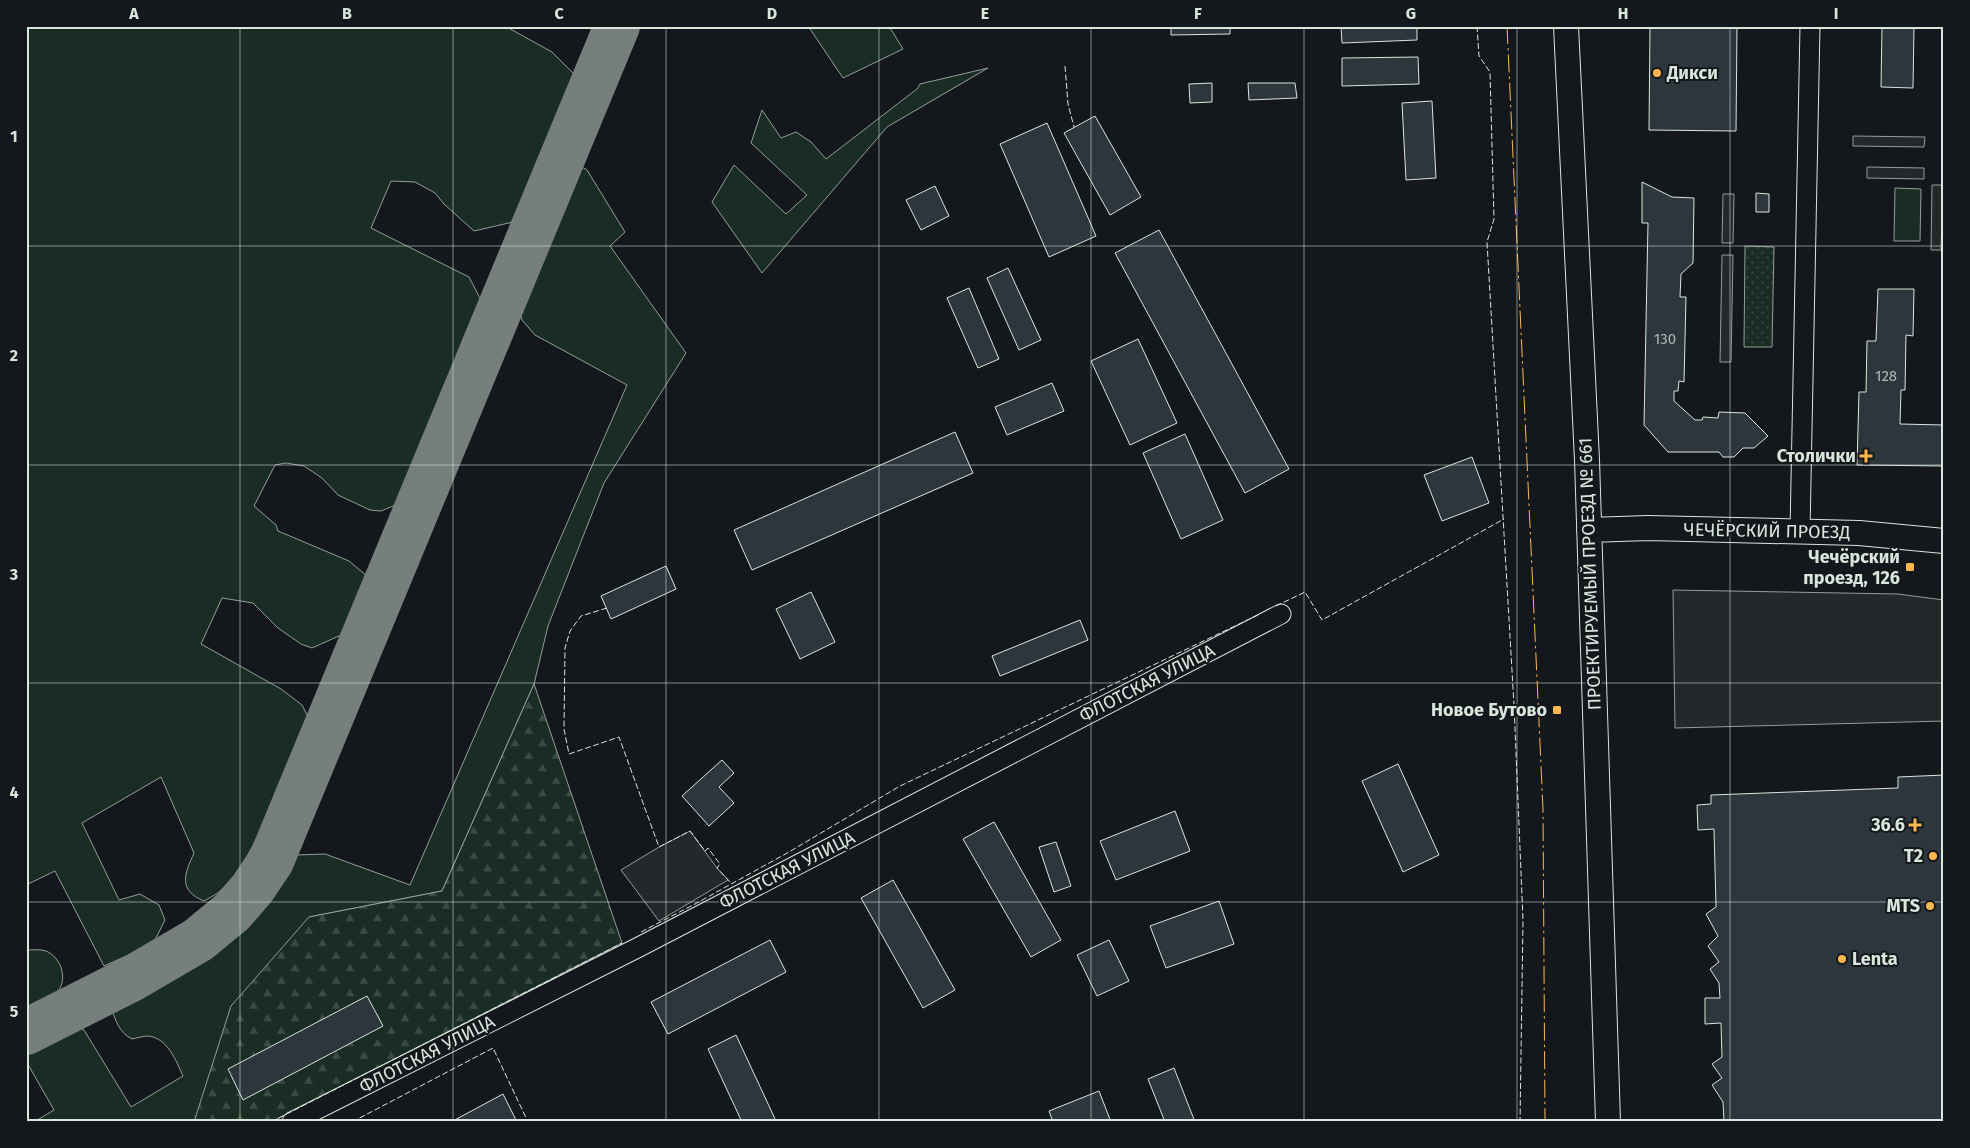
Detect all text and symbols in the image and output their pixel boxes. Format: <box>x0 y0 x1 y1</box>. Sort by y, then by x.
text: A <box>128 4 139 23</box>
text: B <box>342 4 352 23</box>
text: C <box>554 4 564 23</box>
text: D <box>767 4 777 23</box>
text: E <box>981 4 989 23</box>
text: F <box>1194 4 1202 23</box>
text: G <box>1406 4 1416 23</box>
text: H <box>1618 4 1628 23</box>
text: I <box>1834 4 1838 23</box>
place label: Дикси <box>1666 62 1718 84</box>
marker: Дикси <box>1651 67 1663 79</box>
text: 1 <box>10 127 18 146</box>
house number: 130 <box>1654 330 1676 348</box>
text: 2 <box>10 346 18 365</box>
house number: 128 <box>1875 367 1897 385</box>
street label: ПРОЕКТИРУЕМЫЙ ПРОЕЗД № 661 <box>1574 437 1606 711</box>
place label: Столички <box>1777 445 1856 467</box>
marker: Столички <box>1860 450 1872 462</box>
street label: ЧЕЧЁРСКИЙ ПРОЕЗД <box>1684 519 1850 543</box>
place label: Чечёрский проезд, 126 <box>1803 546 1900 589</box>
marker: Чечёрский проезд, 126 <box>1904 561 1916 573</box>
text: 3 <box>9 565 18 584</box>
street label: ФЛОТСКАЯ УЛИЦА <box>1076 639 1219 727</box>
place label: Новое Бутово <box>1431 699 1547 721</box>
marker: Новое Бутово <box>1551 704 1563 716</box>
text: 4 <box>9 783 19 802</box>
place label: 36.6 <box>1870 814 1905 836</box>
marker: 36.6 <box>1909 819 1921 831</box>
street label: ФЛОТСКАЯ УЛИЦА <box>716 826 859 914</box>
place label: T2 <box>1904 845 1923 867</box>
marker: T2 <box>1927 850 1939 862</box>
place label: MTS <box>1887 895 1920 917</box>
marker: MTS <box>1924 900 1936 912</box>
place label: Lenta <box>1852 948 1898 970</box>
marker: Lenta <box>1836 953 1848 965</box>
text: 5 <box>10 1002 19 1021</box>
street label: ФЛОТСКАЯ УЛИЦА <box>356 1010 499 1098</box>

